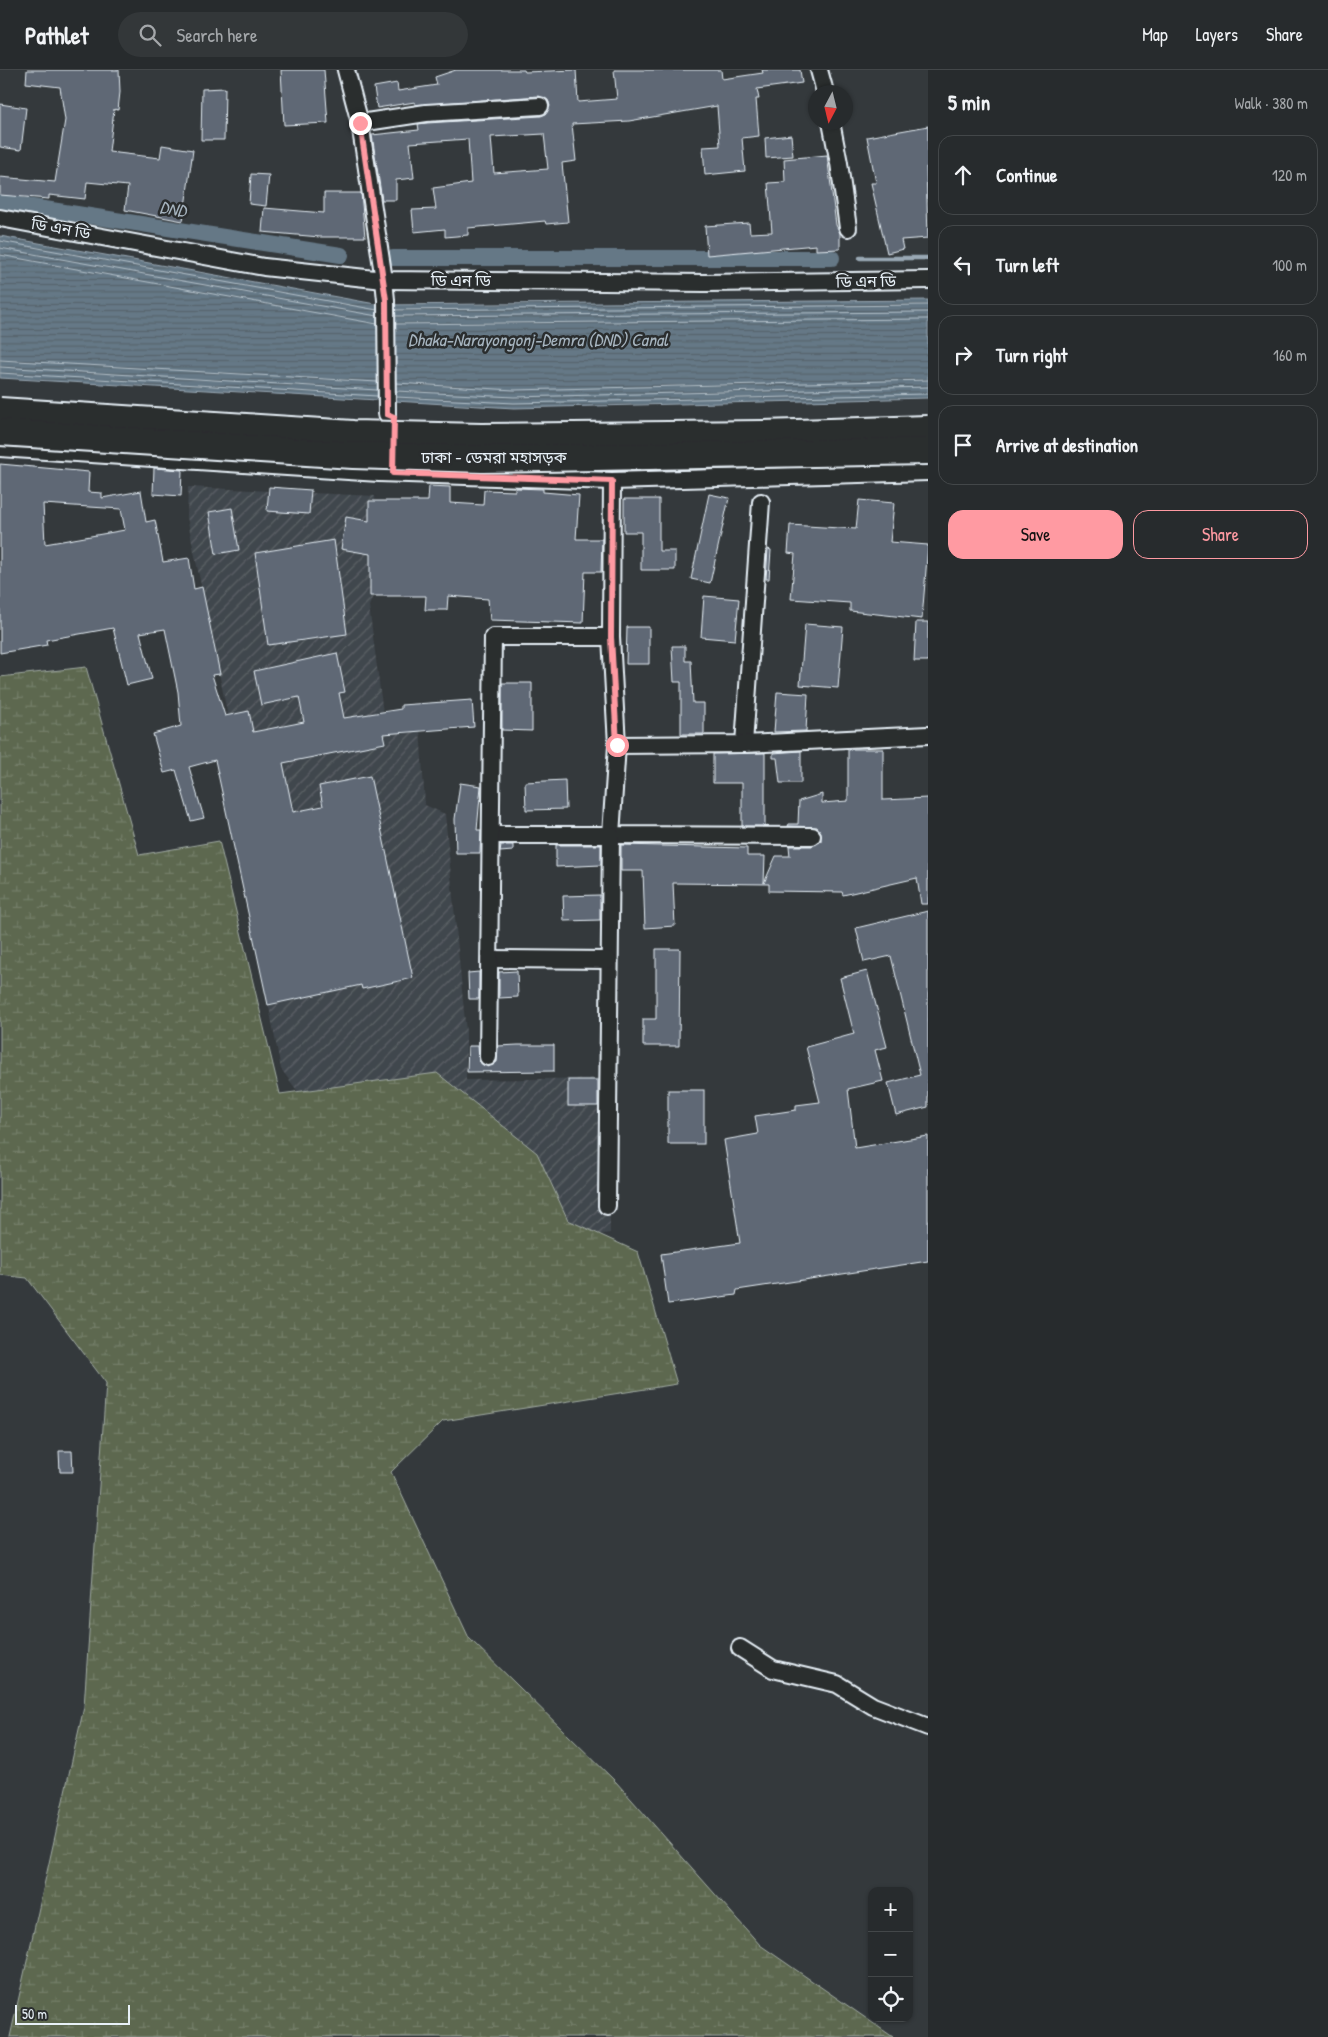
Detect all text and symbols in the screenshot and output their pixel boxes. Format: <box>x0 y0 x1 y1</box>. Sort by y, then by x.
search box <box>118 12 468 57</box>
text: Pathlet <box>25 19 88 51</box>
icon: search <box>136 21 164 49</box>
text: Search here <box>176 22 258 48</box>
text: Map <box>1142 22 1168 47</box>
text: Layers <box>1196 22 1238 47</box>
text: Share <box>1266 22 1303 47</box>
north arrow <box>808 85 853 130</box>
text: 5 min <box>948 88 990 117</box>
text: Walk · 380 m <box>1235 92 1308 114</box>
route end <box>349 112 372 135</box>
icon: ahead <box>949 161 977 189</box>
text: Continue <box>996 162 1057 188</box>
text: 120 m <box>1272 164 1307 186</box>
water label: DND <box>158 194 191 223</box>
street label: ডি এন ডি <box>29 212 93 244</box>
icon: left <box>949 251 977 279</box>
text: Turn left <box>996 252 1059 278</box>
text: 100 m <box>1272 254 1307 276</box>
street label: ডি এন ডি <box>430 269 492 291</box>
street label: ডি এন ডি <box>835 269 897 293</box>
water label: Dhaka-Narayongonj-Demra (DND) Canal <box>408 327 669 352</box>
icon: right <box>949 341 977 369</box>
text: Turn right <box>996 342 1067 368</box>
text: 160 m <box>1273 344 1307 366</box>
icon: arrive <box>949 431 977 459</box>
text: Arrive at destination <box>996 432 1138 458</box>
street label: ঢাকা - ডেমরা মহাসড়ক <box>420 446 568 468</box>
button: Save <box>948 510 1123 559</box>
button: Share <box>1133 510 1308 559</box>
route start <box>606 734 629 757</box>
map controls <box>868 1887 913 2022</box>
button: + <box>868 1887 913 1932</box>
button: − <box>868 1932 913 1977</box>
button: locate <box>868 1977 913 2022</box>
scale bar <box>15 2002 130 2025</box>
text: 50 m <box>22 2004 47 2023</box>

